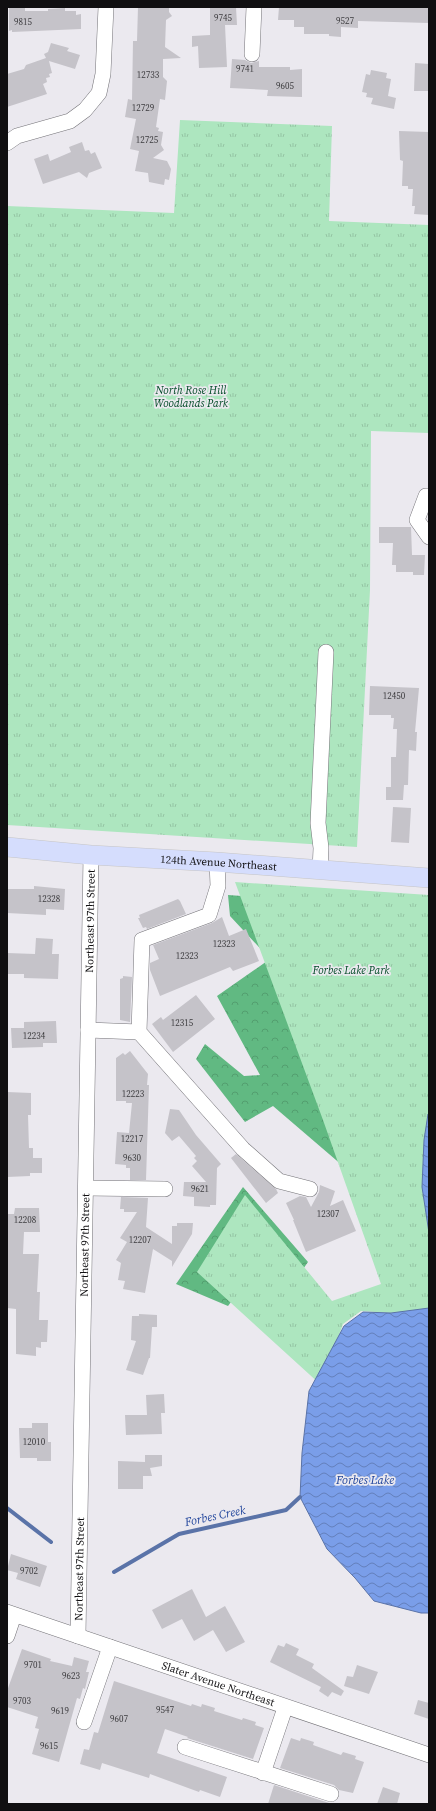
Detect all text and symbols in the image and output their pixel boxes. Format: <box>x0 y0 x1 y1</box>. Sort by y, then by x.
house number: 9745 <box>214 12 232 24</box>
house number: 9527 <box>336 15 354 27</box>
house number: 9815 <box>14 16 32 28</box>
house number: 9741 <box>236 63 254 75</box>
house number: 12733 <box>137 69 160 81</box>
house number: 9605 <box>276 80 294 92</box>
house number: 12729 <box>132 102 155 114</box>
house number: 12725 <box>136 134 159 146</box>
park label: North Rose Hill Woodlands Park <box>154 383 229 411</box>
house number: 12450 <box>383 690 406 702</box>
street label: 124th Avenue Northeast <box>160 852 278 875</box>
street label: Northeast 97th Street <box>82 869 99 973</box>
house number: 12328 <box>38 893 61 905</box>
house number: 12323 <box>213 938 236 950</box>
house number: 12323 <box>176 950 199 962</box>
park label: Forbes Lake Park <box>311 963 390 978</box>
house number: 12315 <box>171 1017 194 1029</box>
house number: 12234 <box>23 1030 46 1042</box>
house number: 12223 <box>122 1088 145 1100</box>
house number: 12217 <box>121 1133 144 1145</box>
house number: 9630 <box>123 1152 141 1164</box>
house number: 9621 <box>191 1183 209 1195</box>
street label: Northeast 97th Street <box>77 1193 93 1297</box>
house number: 12307 <box>317 1208 340 1220</box>
house number: 12208 <box>14 1214 37 1226</box>
house number: 12207 <box>129 1234 152 1246</box>
house number: 12010 <box>23 1436 46 1448</box>
water label: Forbes Lake <box>335 1472 394 1488</box>
water label: Forbes Creek <box>182 1502 247 1530</box>
street label: Northeast 97th Street <box>71 1517 88 1621</box>
house number: 9702 <box>20 1565 38 1577</box>
street label: Slater Avenue Northeast <box>160 1658 277 1710</box>
house number: 9701 <box>24 1659 42 1671</box>
house number: 9623 <box>62 1670 80 1682</box>
house number: 9703 <box>13 1695 31 1707</box>
house number: 9547 <box>156 1704 174 1716</box>
house number: 9619 <box>51 1705 69 1717</box>
house number: 9607 <box>110 1713 128 1725</box>
house number: 9615 <box>40 1740 58 1752</box>

